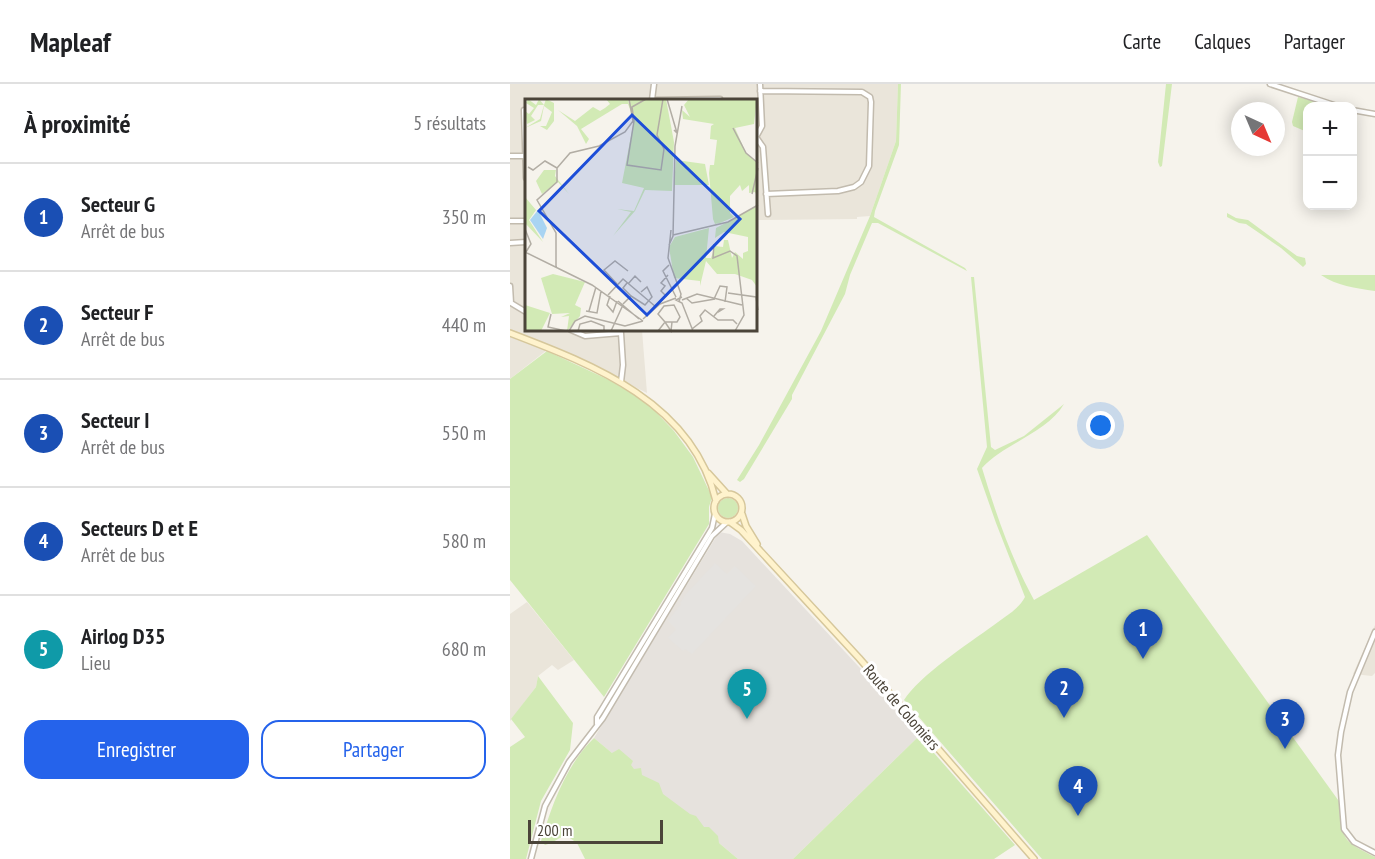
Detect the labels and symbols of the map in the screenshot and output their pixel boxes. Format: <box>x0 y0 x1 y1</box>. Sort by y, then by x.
inset map <box>525 99 758 332</box>
north arrow <box>1231 102 1285 156</box>
your location <box>1086 411 1115 440</box>
pin: 1 <box>1124 610 1162 659</box>
street label: Route de Colomiers <box>859 660 945 754</box>
pin: 2 <box>1044 668 1084 718</box>
pin: 5 <box>728 670 766 719</box>
pin: 3 <box>1266 700 1304 749</box>
pin: 4 <box>1058 766 1098 816</box>
scale bar <box>528 817 663 844</box>

